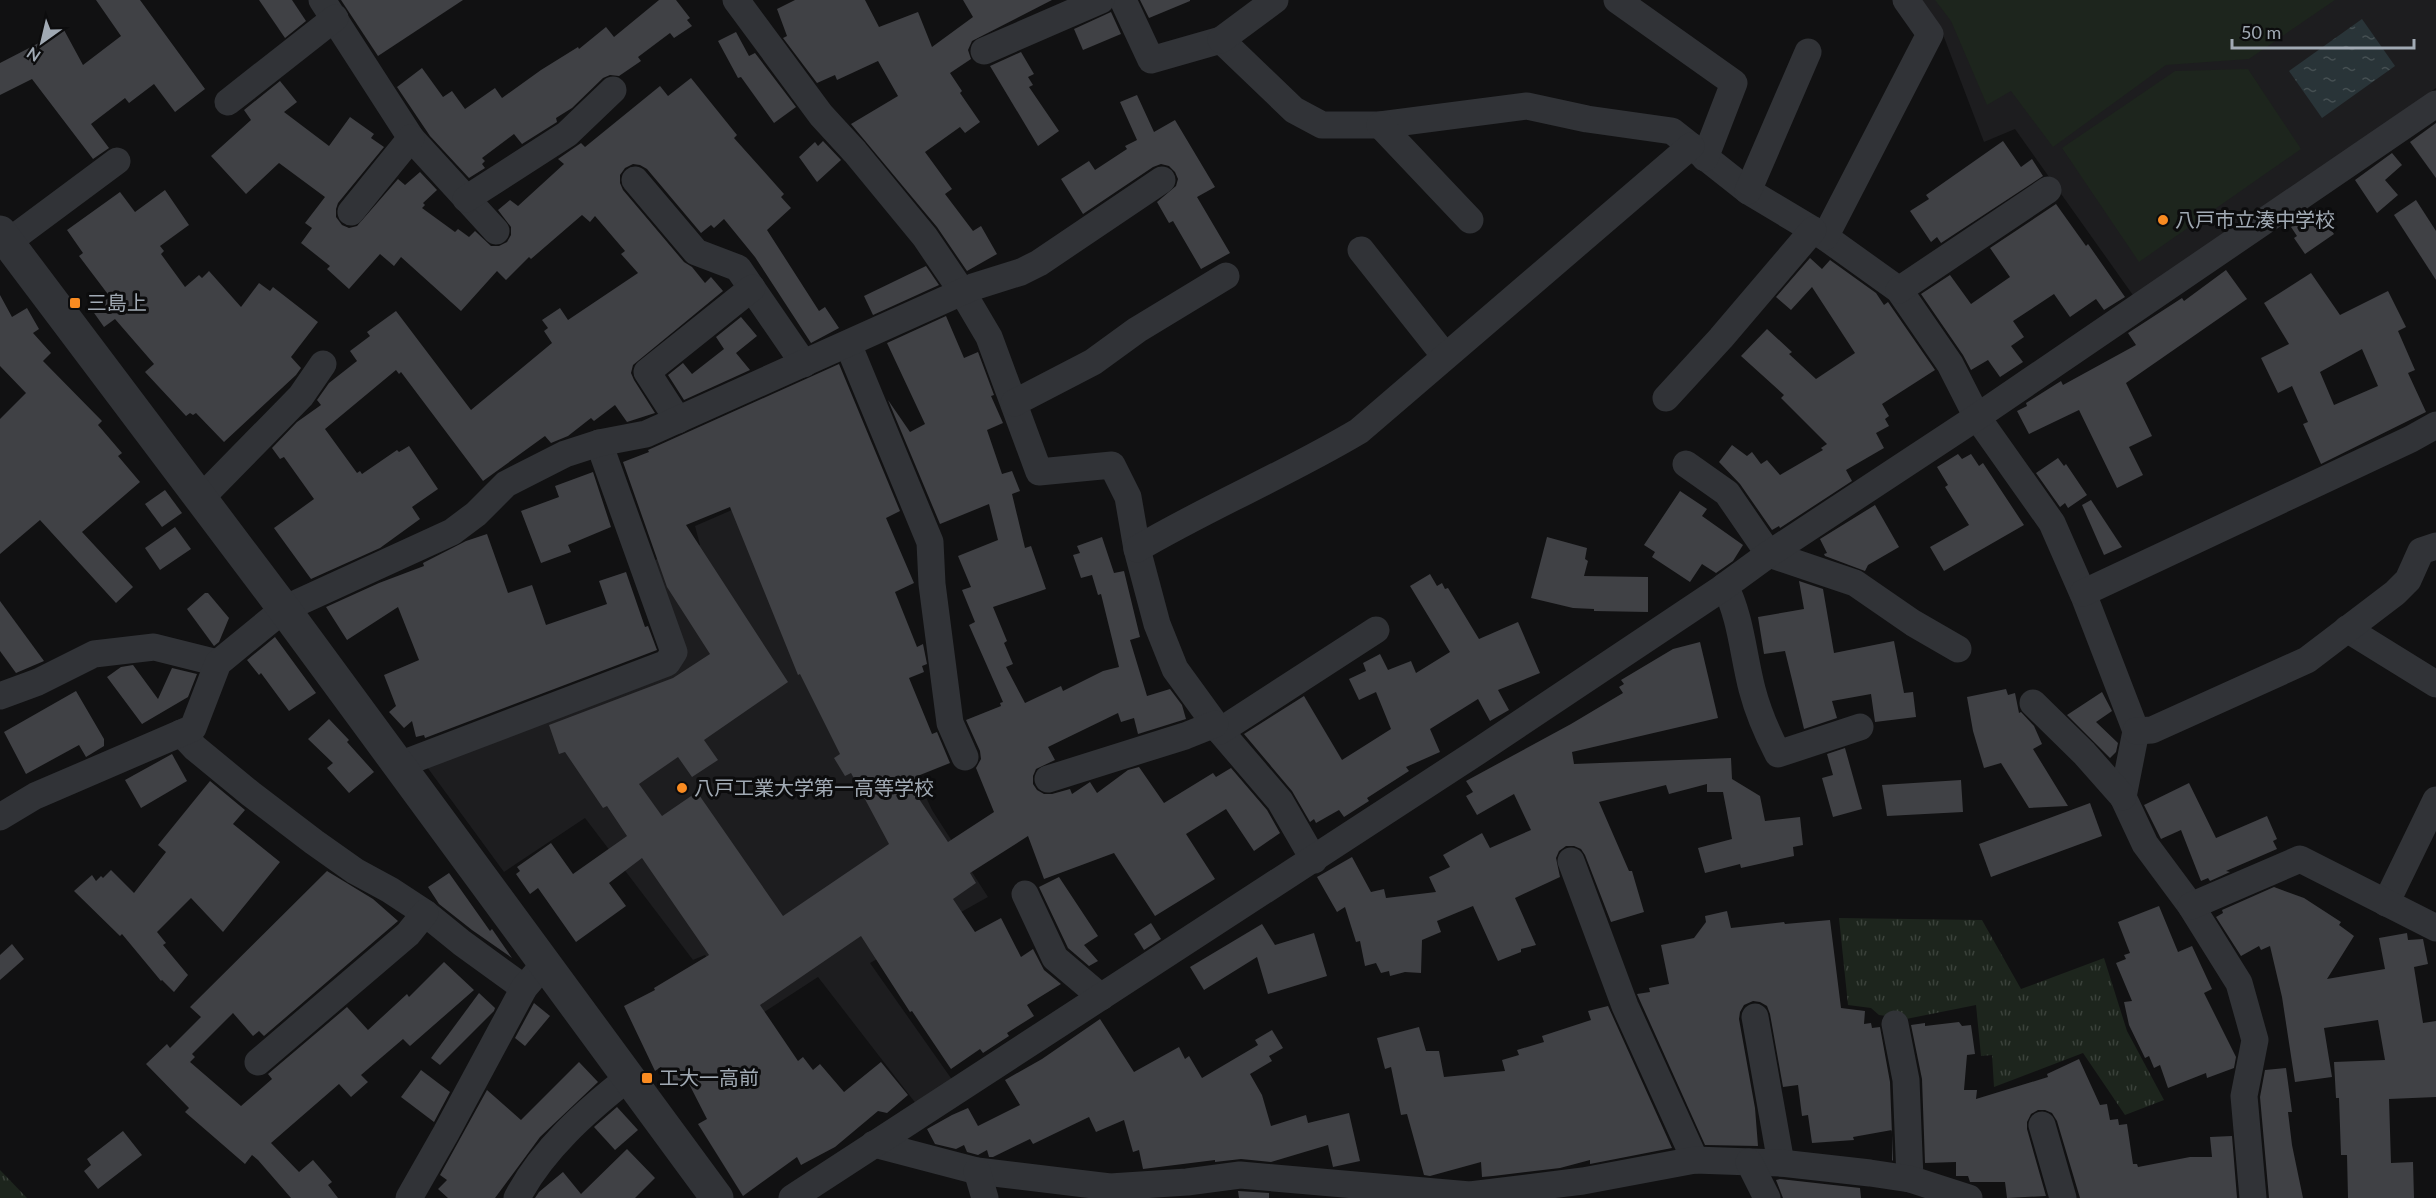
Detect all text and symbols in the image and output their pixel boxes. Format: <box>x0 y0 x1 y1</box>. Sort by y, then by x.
north arrow <box>12 12 72 72</box>
scale bar <box>2232 12 2414 50</box>
text: 50 m <box>2241 21 2281 43</box>
text: N <box>23 44 44 66</box>
place label: 八戸市立湊中学校 <box>2175 207 2335 231</box>
marker: 八戸市立湊中学校 <box>2156 213 2170 227</box>
place label: 三島上 <box>87 290 147 314</box>
marker: 三島上 <box>68 296 82 310</box>
place label: 八戸工業大学第一高等学校 <box>694 775 934 799</box>
marker: 八戸工業大学第一高等学校 <box>675 781 689 795</box>
place label: 工大一高前 <box>659 1065 759 1089</box>
marker: 工大一高前 <box>640 1071 654 1085</box>

